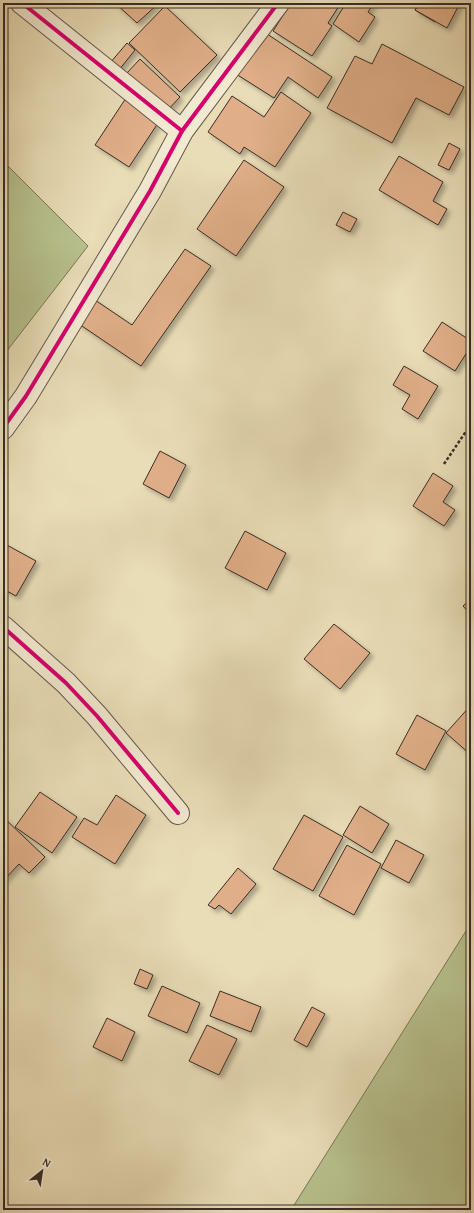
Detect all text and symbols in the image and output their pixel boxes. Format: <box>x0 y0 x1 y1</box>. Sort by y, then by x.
north arrow <box>22 1151 62 1191</box>
text: N <box>40 1154 55 1171</box>

